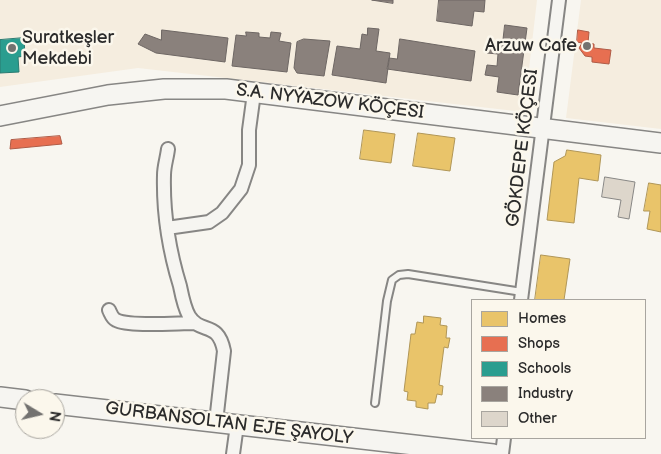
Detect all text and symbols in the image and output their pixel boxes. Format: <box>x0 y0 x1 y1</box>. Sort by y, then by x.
place label: Suratkeşler Mekdebi <box>22 27 114 70</box>
place label: Arzuw Cafe <box>485 35 577 57</box>
marker: Arzuw Cafe <box>581 40 593 52</box>
marker: Suratkeşler Mekdebi <box>6 42 18 54</box>
street label: GÖKDEPE KÖÇESI <box>503 68 543 228</box>
street label: S.A. NYÝAZOW KÖÇESI <box>235 80 425 124</box>
legend <box>471 299 646 439</box>
text: Homes <box>518 309 566 328</box>
text: Shops <box>518 334 560 353</box>
text: Schools <box>518 359 571 378</box>
text: Industry <box>518 384 573 403</box>
north arrow <box>15 389 65 439</box>
street label: GURBANSOLTAN EJE ŞAYOLY <box>104 398 354 450</box>
text: Other <box>518 409 557 428</box>
text: N <box>45 410 64 423</box>

